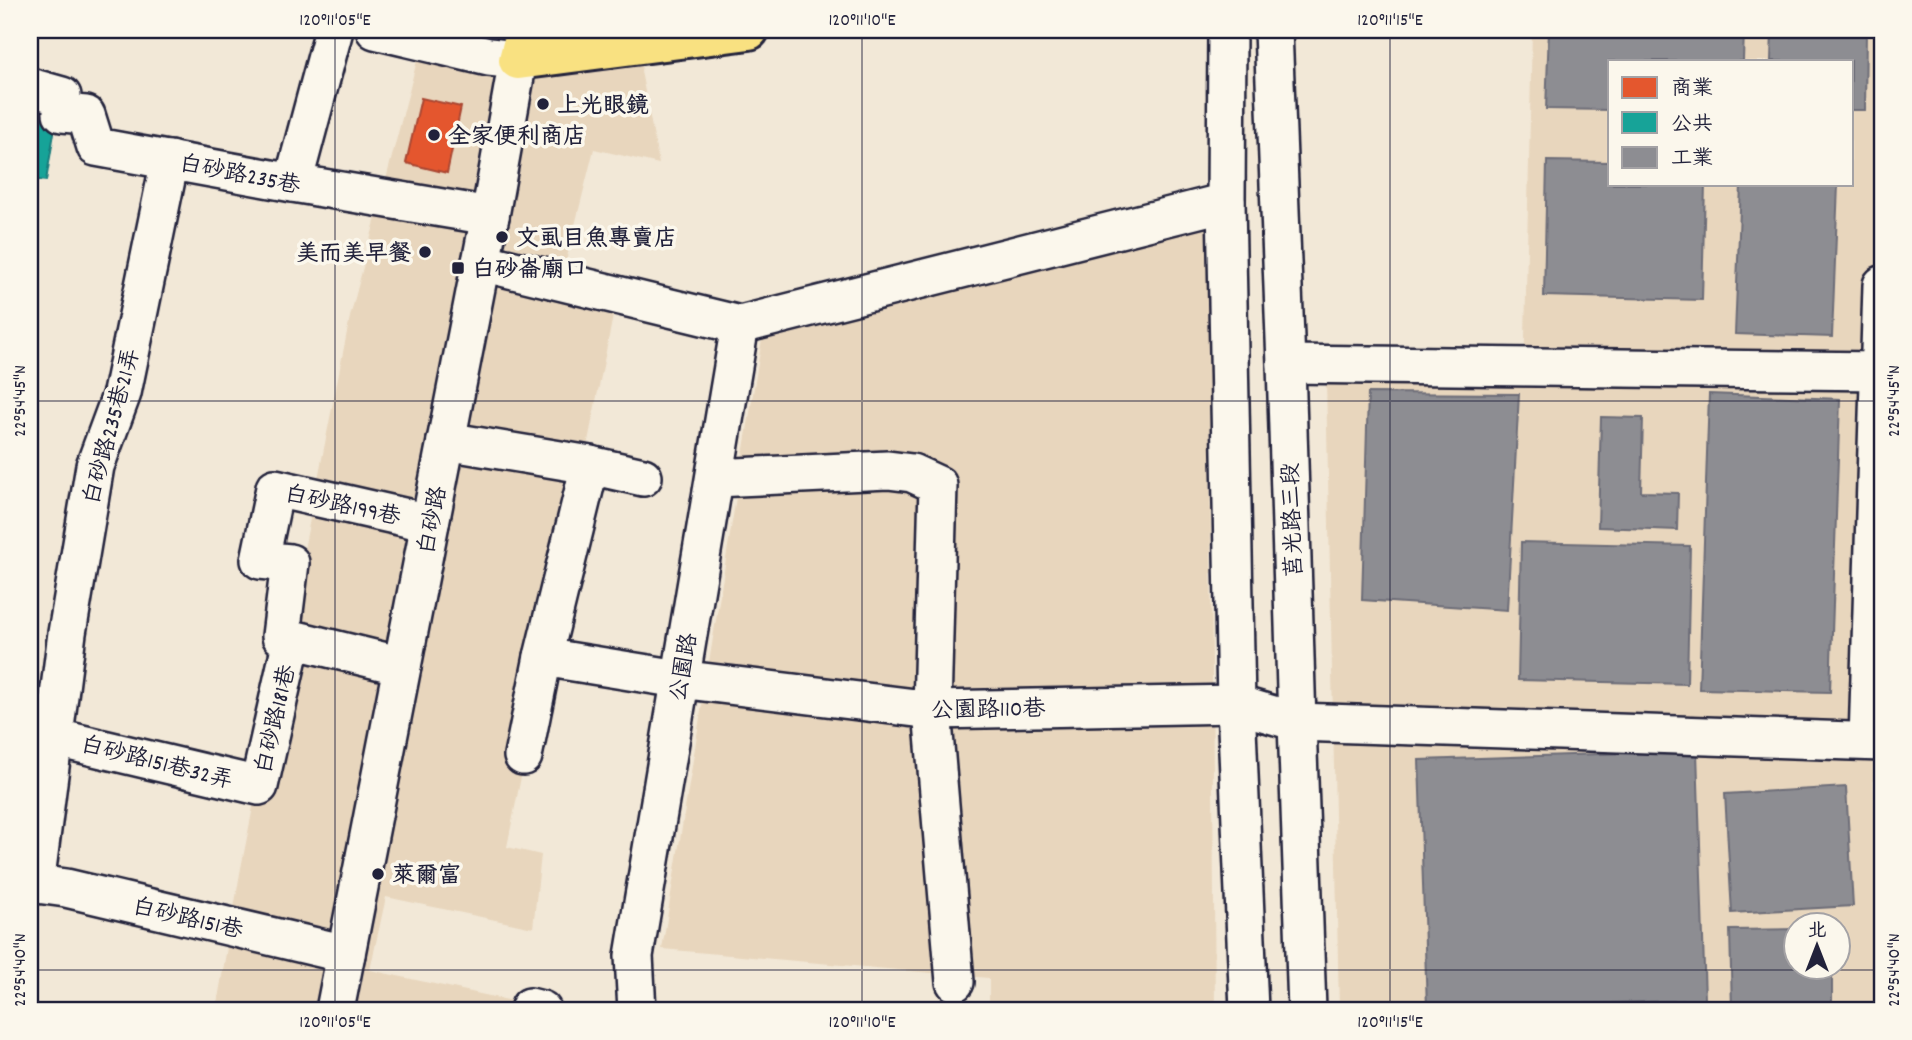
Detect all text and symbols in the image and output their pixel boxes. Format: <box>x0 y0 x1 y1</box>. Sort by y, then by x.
text: 120°11'05"E <box>299 9 371 34</box>
text: 120°11'10"E <box>828 9 896 34</box>
text: 120°11'15"E <box>1357 9 1423 34</box>
legend <box>1608 60 1853 186</box>
text: 商業 <box>1671 75 1713 105</box>
place label: 上光眼鏡 <box>557 91 649 124</box>
marker: 上光眼鏡 <box>535 96 551 112</box>
text: 公共 <box>1671 111 1713 141</box>
place label: 全家便利商店 <box>448 122 586 155</box>
marker: 全家便利商店 <box>426 127 442 143</box>
text: 工業 <box>1671 145 1713 175</box>
street label: 白砂路235巷 <box>176 149 304 205</box>
place label: 文虱目魚專賣店 <box>516 224 677 257</box>
marker: 文虱目魚專賣店 <box>494 229 510 245</box>
place label: 美而美早餐 <box>296 239 411 272</box>
marker: 美而美早餐 <box>417 244 433 260</box>
place label: 白砂崙廟口 <box>472 255 587 288</box>
marker: 白砂崙廟口 <box>450 260 466 276</box>
street label: 白砂路235巷21弄 <box>77 345 150 509</box>
text: 22°54'45"N <box>9 365 34 437</box>
text: 22°54'45"N <box>1883 365 1908 437</box>
street label: 莒光路三段 <box>1276 462 1313 578</box>
street label: 白砂路199巷 <box>281 479 404 536</box>
street label: 白砂路 <box>412 484 457 558</box>
street label: 公園路 <box>663 631 708 704</box>
street label: 白砂路181巷 <box>249 661 306 778</box>
street label: 公園路110巷 <box>930 694 1047 729</box>
street label: 白砂路151巷32弄 <box>76 730 236 799</box>
place label: 萊爾富 <box>392 861 461 894</box>
marker: 萊爾富 <box>370 866 386 882</box>
street label: 白砂路151巷 <box>129 892 247 949</box>
north arrow <box>1783 911 1853 981</box>
text: 北 <box>1807 919 1827 946</box>
text: 22°54'40"N <box>9 933 34 1007</box>
text: 22°54'40"N <box>1883 933 1908 1007</box>
text: 120°11'05"E <box>299 1011 371 1036</box>
text: 120°11'10"E <box>828 1011 896 1036</box>
text: 120°11'15"E <box>1357 1011 1423 1036</box>

